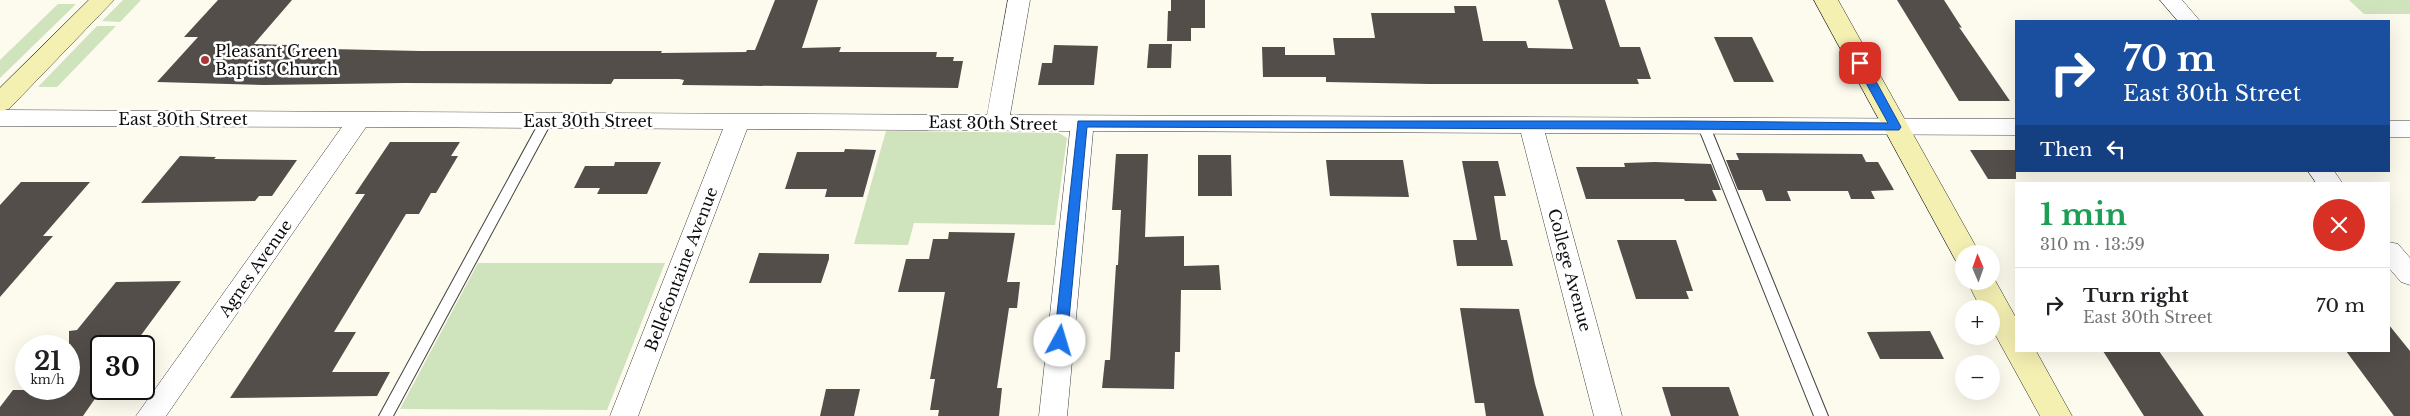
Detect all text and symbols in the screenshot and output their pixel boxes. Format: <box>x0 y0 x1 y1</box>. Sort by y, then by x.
text: 70 m <box>2123 37 2216 80</box>
icon: right <box>2040 40 2105 105</box>
place label: Pleasant Green Baptist Church <box>215 41 338 79</box>
pin <box>1839 42 1881 84</box>
icon: arrive <box>1846 49 1874 77</box>
marker: Pleasant Green Baptist Church <box>199 54 211 66</box>
text: East 30th Street <box>2123 80 2301 107</box>
street label: East 30th Street <box>118 109 248 129</box>
street label: East 30th Street <box>523 111 653 131</box>
street label: East 30th Street <box>928 112 1058 134</box>
icon: left <box>2102 135 2130 163</box>
text: Then <box>2040 138 2092 161</box>
street label: Bellefontaine Avenue <box>640 184 722 354</box>
text: 1 min <box>2040 196 2127 233</box>
button: close <box>2313 199 2365 251</box>
street label: College Avenue <box>1544 206 1596 334</box>
street label: Agnes Avenue <box>213 215 296 321</box>
text: 310 m · 13:59 <box>2040 234 2145 254</box>
north arrow <box>1955 245 2000 290</box>
map controls <box>1955 245 2000 400</box>
text: Turn right <box>2083 284 2189 307</box>
icon: right <box>2040 291 2068 319</box>
text: 70 m <box>2316 294 2365 317</box>
button: + <box>1955 300 2000 345</box>
text: East 30th Street <box>2083 307 2212 327</box>
position arrow <box>1033 314 1085 366</box>
speed limit sign: 30 <box>90 335 155 400</box>
text: 21 <box>34 346 61 377</box>
button: − <box>1955 355 2000 400</box>
text: km/h <box>30 372 65 387</box>

